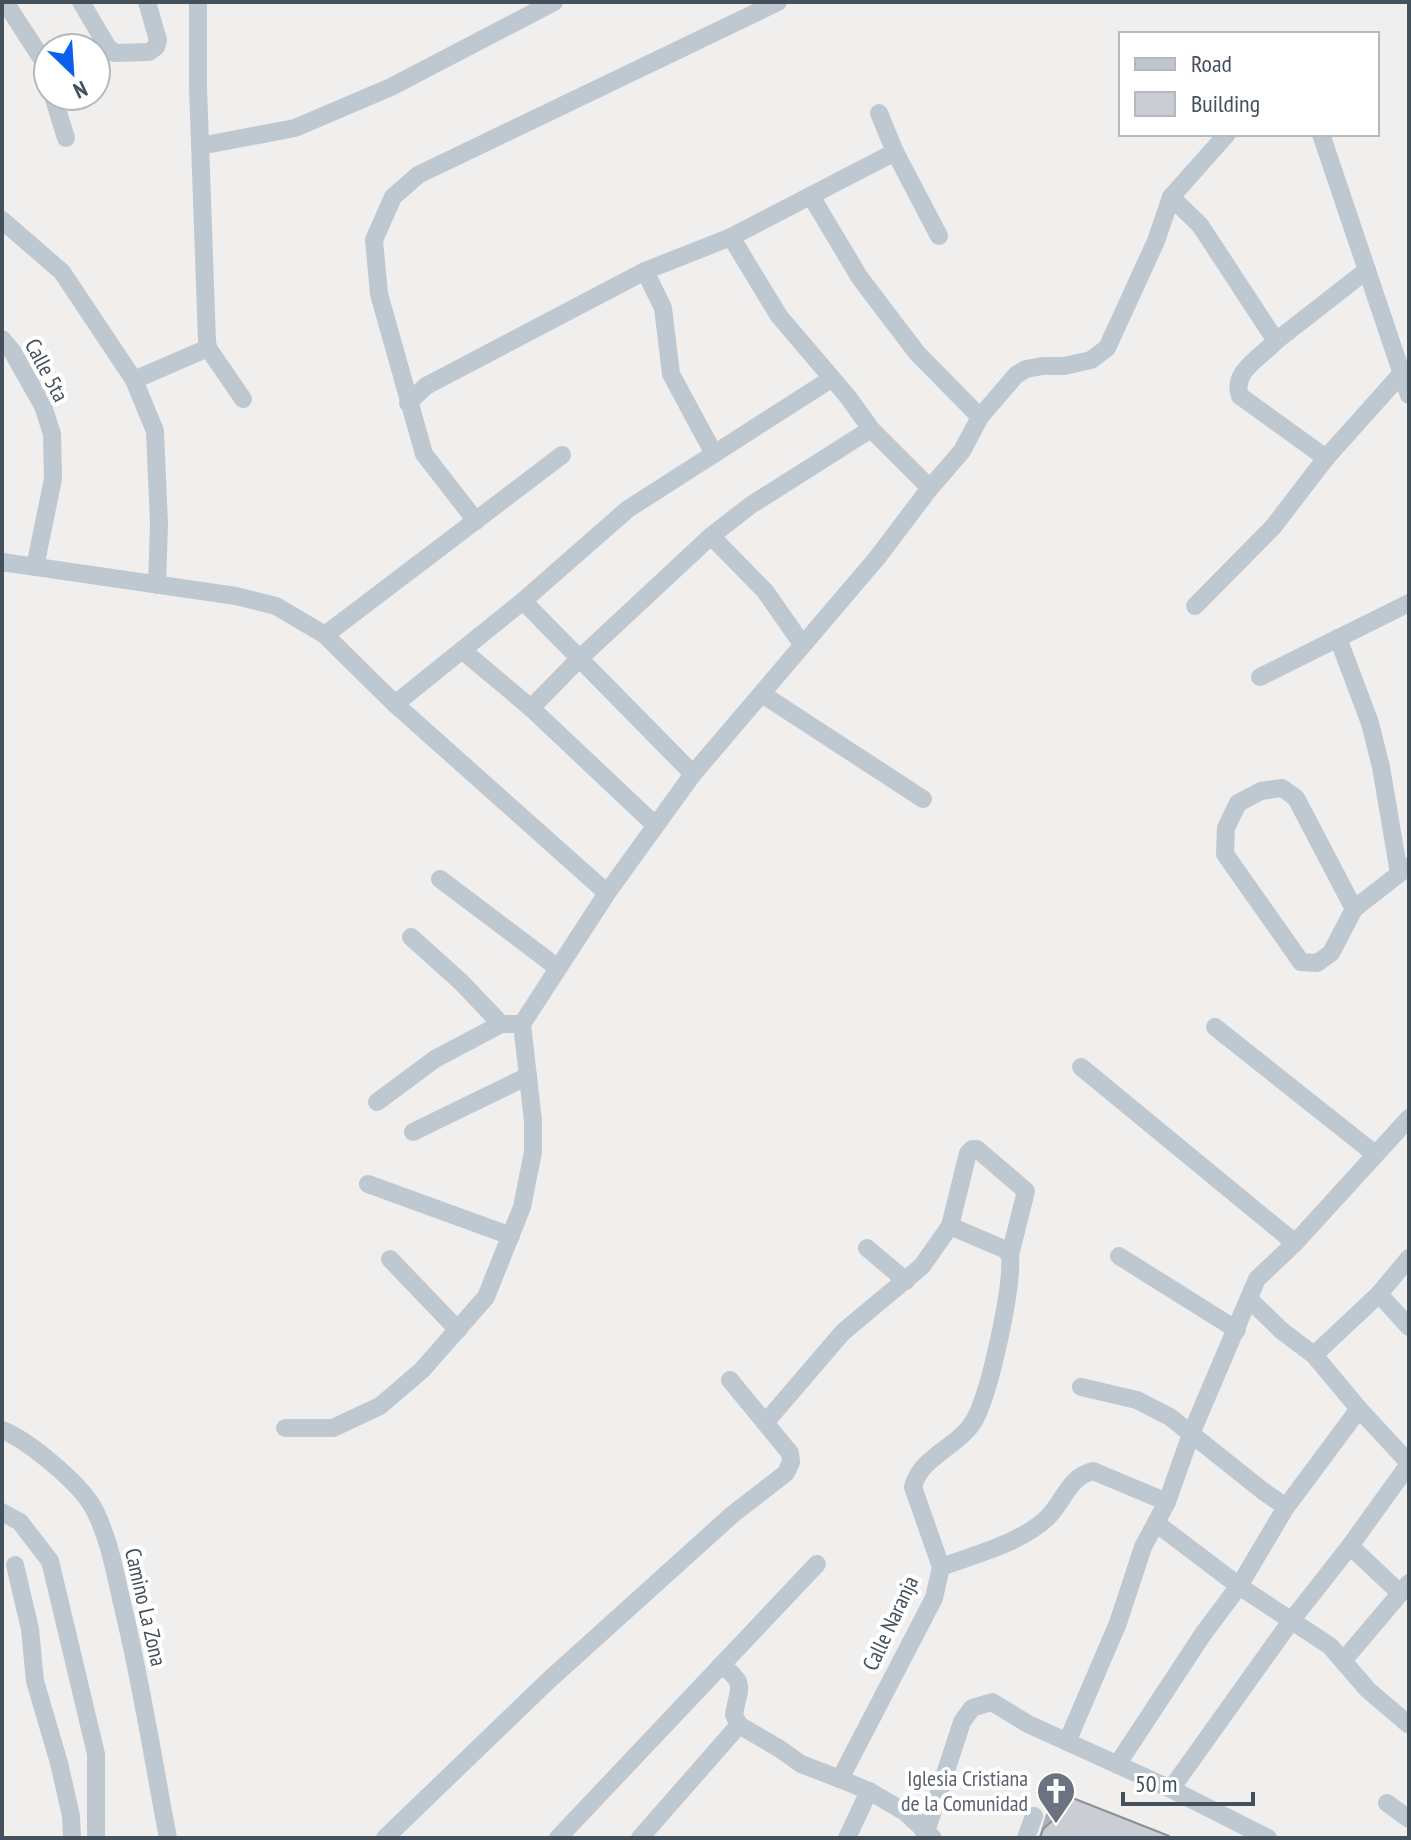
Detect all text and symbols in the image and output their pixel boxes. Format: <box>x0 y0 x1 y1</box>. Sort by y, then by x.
north arrow <box>32 32 112 112</box>
legend <box>1119 32 1379 136</box>
text: Road <box>1191 48 1232 79</box>
text: N <box>69 75 92 105</box>
text: Building <box>1191 88 1260 119</box>
street label: Calle 5ta <box>19 334 75 406</box>
street label: Camino La Zona <box>119 1545 173 1669</box>
street label: Calle Naranja <box>856 1571 924 1675</box>
scale bar <box>1123 1756 1253 1806</box>
place label: Iglesia Cristiana de la Comunidad <box>901 1764 1028 1817</box>
text: 50 m <box>1135 1768 1177 1799</box>
church icon: Iglesia Cristiana de la Comunidad <box>1035 1770 1077 1825</box>

